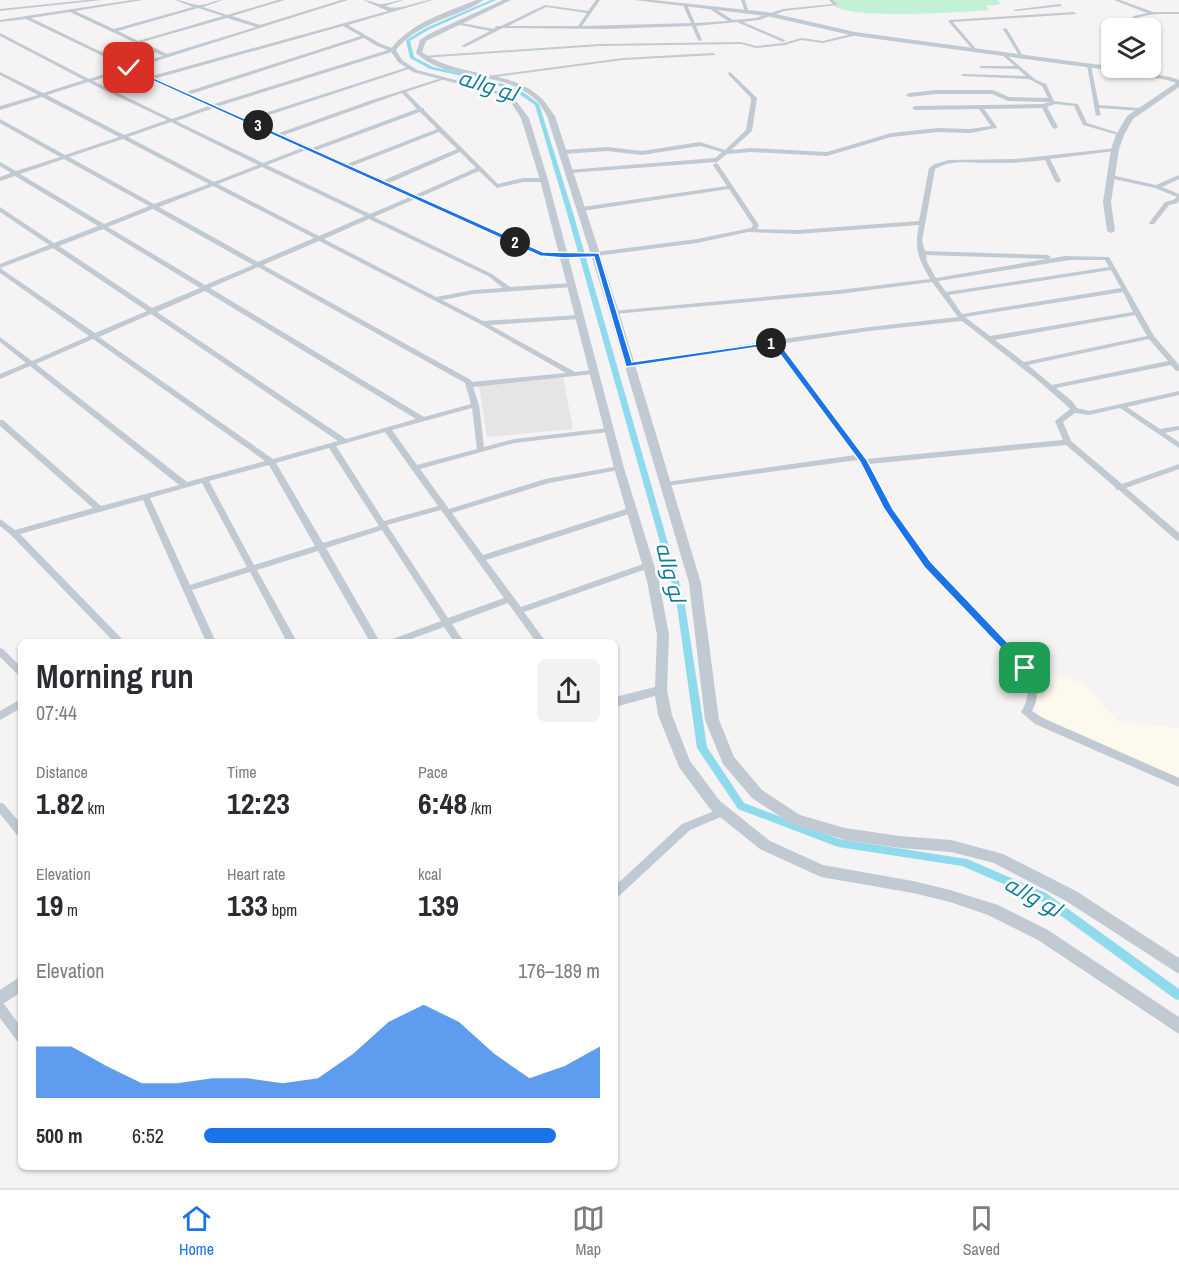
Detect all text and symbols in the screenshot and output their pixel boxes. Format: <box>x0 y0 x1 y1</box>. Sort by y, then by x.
map controls <box>1101 18 1161 78</box>
button: layers <box>1101 18 1161 78</box>
pin <box>103 42 154 93</box>
icon: check <box>112 51 145 84</box>
water label: لو واله <box>455 62 524 109</box>
pin: 3 <box>243 110 273 140</box>
text: 3 <box>254 114 262 136</box>
pin: 2 <box>500 227 530 257</box>
text: 2 <box>511 231 519 253</box>
pin: 1 <box>756 328 786 358</box>
text: 1 <box>767 332 775 354</box>
water label: لو واله <box>649 539 694 608</box>
pin <box>999 642 1050 693</box>
icon: arrive <box>1008 651 1041 684</box>
text: Morning run <box>36 654 194 698</box>
button: share <box>537 659 600 722</box>
text: 07:44 <box>36 699 77 726</box>
text: Distance <box>36 761 88 783</box>
text: Time <box>227 761 257 783</box>
text: Pace <box>418 761 448 783</box>
text: 1.82 <box>36 783 84 823</box>
text: 12:23 <box>227 783 290 823</box>
text: 6:48 <box>418 783 467 823</box>
text: km <box>84 797 105 819</box>
text: /km <box>467 797 492 819</box>
text: Elevation <box>36 863 91 885</box>
text: Heart rate <box>227 863 285 885</box>
text: kcal <box>418 863 441 885</box>
water label: لو واله <box>999 868 1069 925</box>
text: 19 <box>36 885 63 925</box>
text: 133 <box>227 885 268 925</box>
text: 139 <box>418 885 459 925</box>
text: m <box>63 899 78 921</box>
text: bpm <box>268 899 297 921</box>
text: Elevation <box>36 957 104 984</box>
text: 176–189 m <box>518 957 600 984</box>
text: 500 m <box>36 1122 83 1149</box>
text: 6:52 <box>132 1122 164 1149</box>
tab: Home <box>179 1202 214 1260</box>
tab: Map <box>572 1202 605 1260</box>
tab: Saved <box>963 1202 1000 1260</box>

